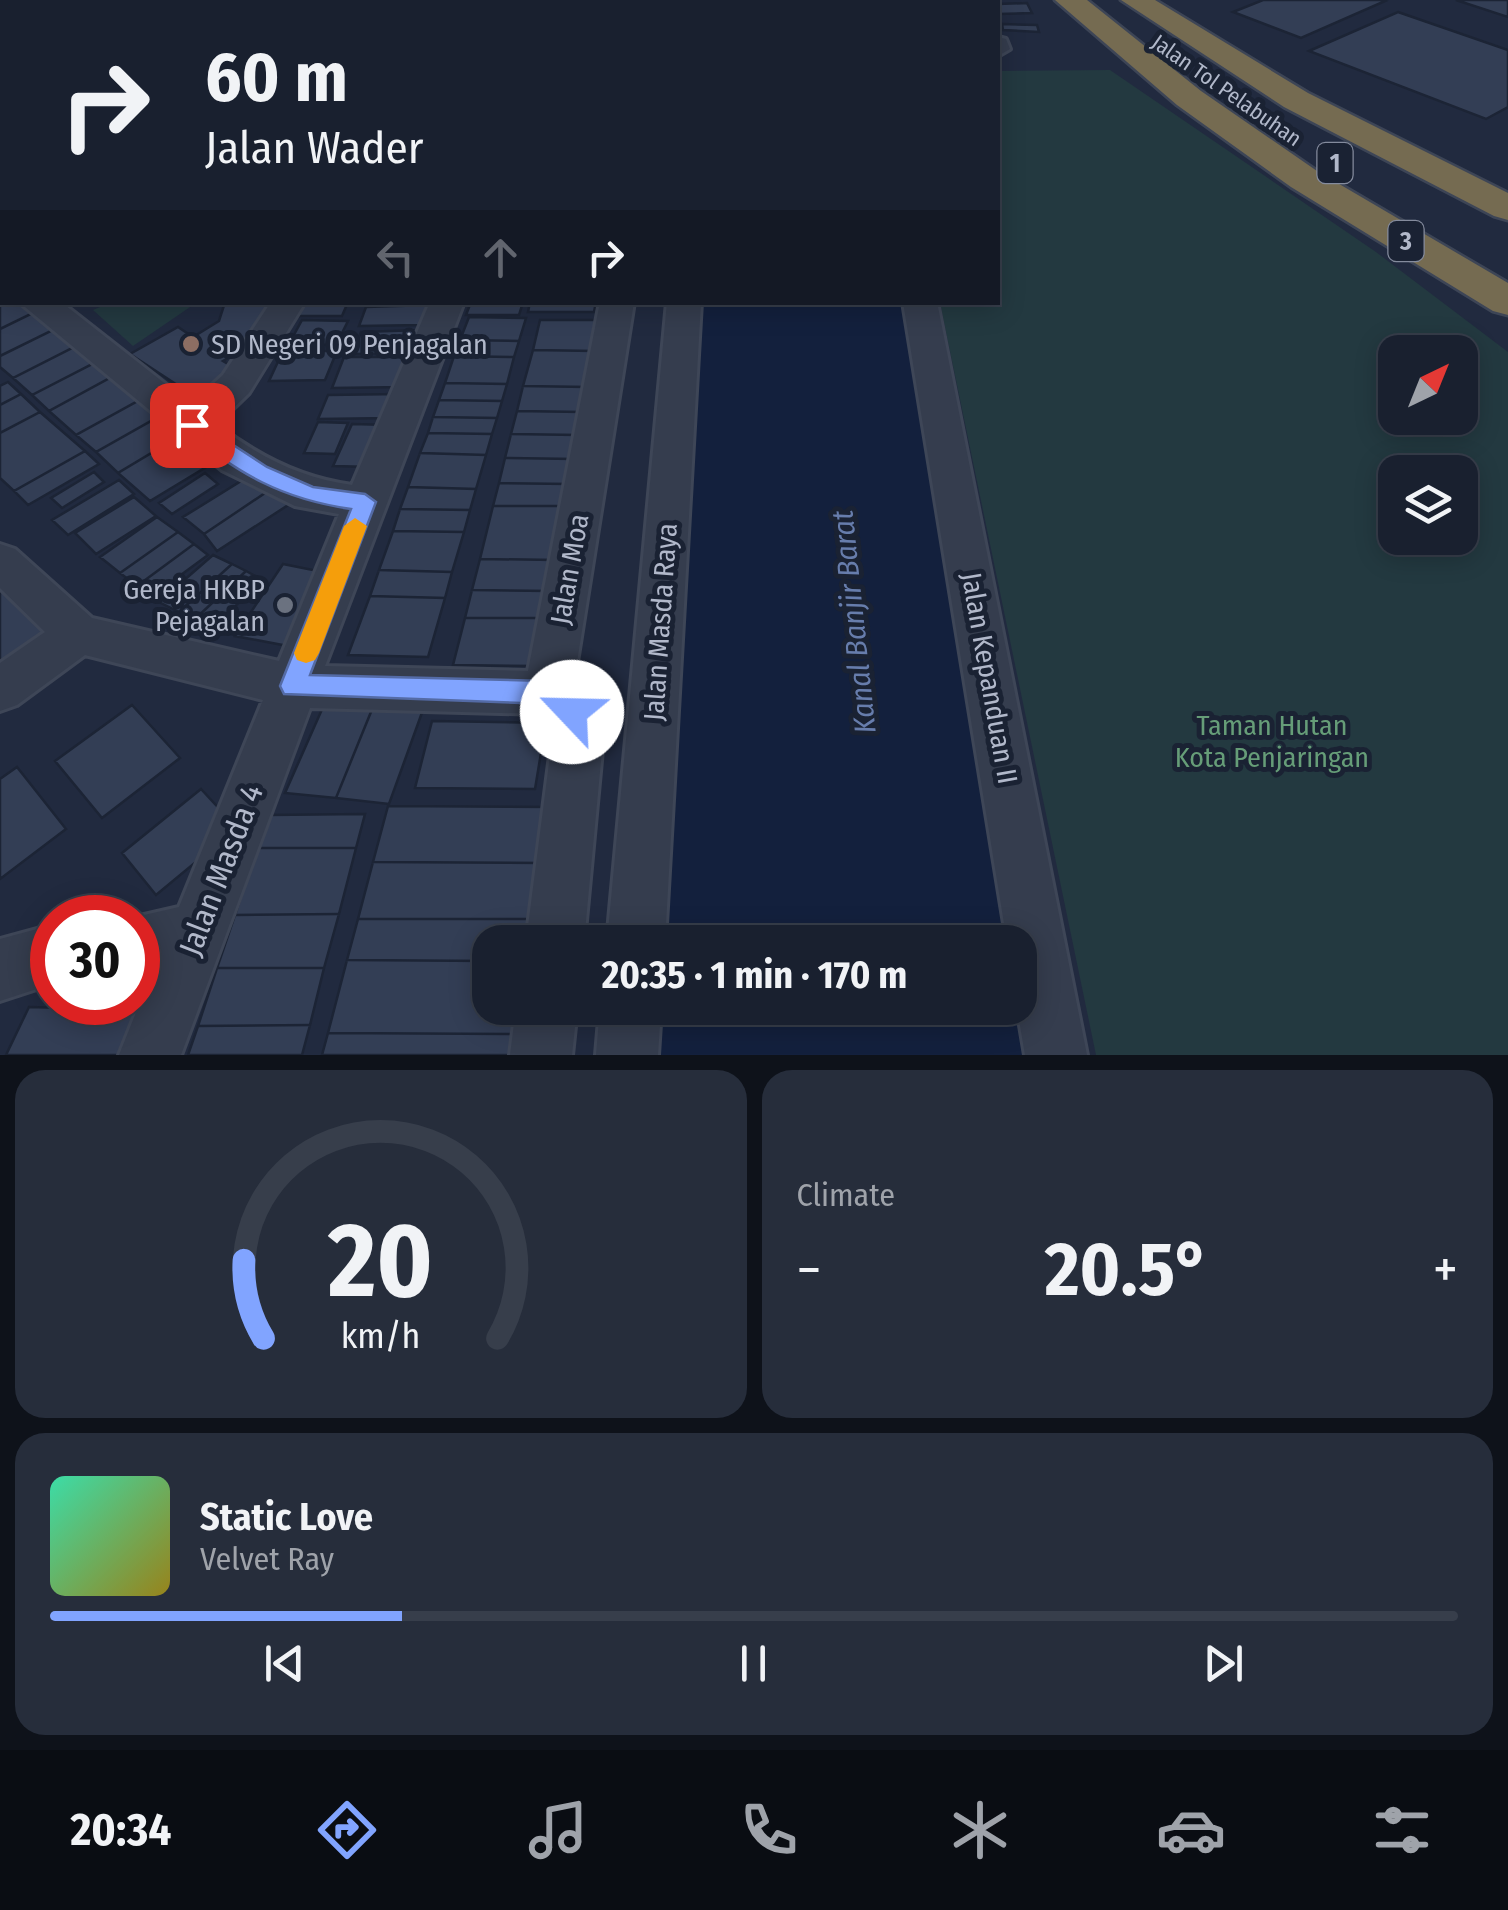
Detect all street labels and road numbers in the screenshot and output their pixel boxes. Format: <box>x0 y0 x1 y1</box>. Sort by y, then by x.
street label: Jalan Tol Pelabuhan <box>1147 29 1307 152</box>
road number: 1 <box>1318 143 1352 183</box>
road number: 3 <box>1388 221 1424 261</box>
street label: Jalan Moa <box>544 511 595 627</box>
street label: Jalan Masda Raya <box>637 522 684 722</box>
street label: Jalan Kepanduan II <box>955 570 1024 786</box>
street label: Jalan Masda 4 <box>171 779 271 961</box>

